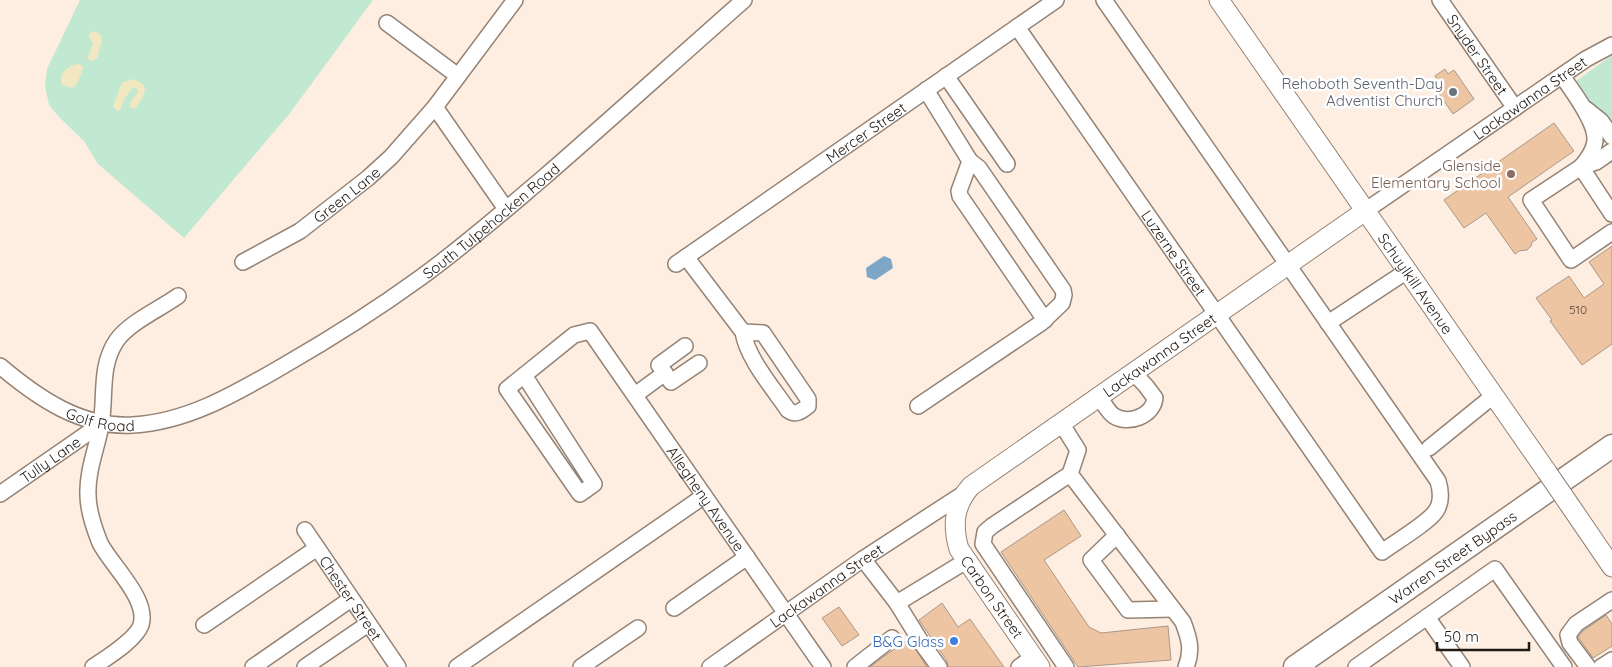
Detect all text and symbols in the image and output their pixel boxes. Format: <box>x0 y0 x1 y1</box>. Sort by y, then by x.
street label: Snyder Street <box>1443 10 1512 98</box>
street label: Lackawanna Street <box>1469 52 1590 143</box>
place label: Rehoboth Seventh-Day Adventist Church <box>1281 74 1443 110</box>
marker: Rehoboth Seventh-Day Adventist Church <box>1447 86 1459 98</box>
street label: Mercer Street <box>822 98 910 167</box>
place label: Glenside Elementary School <box>1371 156 1501 192</box>
street label: South Tulpehocken Road <box>418 159 563 283</box>
street label: Green Lane <box>309 162 384 227</box>
marker: Glenside Elementary School <box>1505 168 1517 180</box>
street label: Luzerne Street <box>1138 206 1210 299</box>
street label: Schuylkill Avenue <box>1374 229 1458 338</box>
house number: 510 <box>1569 302 1587 317</box>
street label: Lackawanna Street <box>1099 309 1219 401</box>
street label: Golf Road <box>63 403 135 435</box>
street label: Tully Lane <box>16 432 84 487</box>
street label: Allegheny Avenue <box>663 442 749 555</box>
street label: Warren Street Bypass <box>1385 506 1520 608</box>
street label: Lackawanna Street <box>766 539 886 631</box>
street label: Chester Street <box>316 552 387 644</box>
street label: Carbon Street <box>957 552 1027 642</box>
scale bar <box>1437 620 1530 652</box>
text: 50 m <box>1444 627 1479 646</box>
place label: B&G Glass <box>872 632 944 651</box>
marker: B&G Glass <box>948 635 960 647</box>

